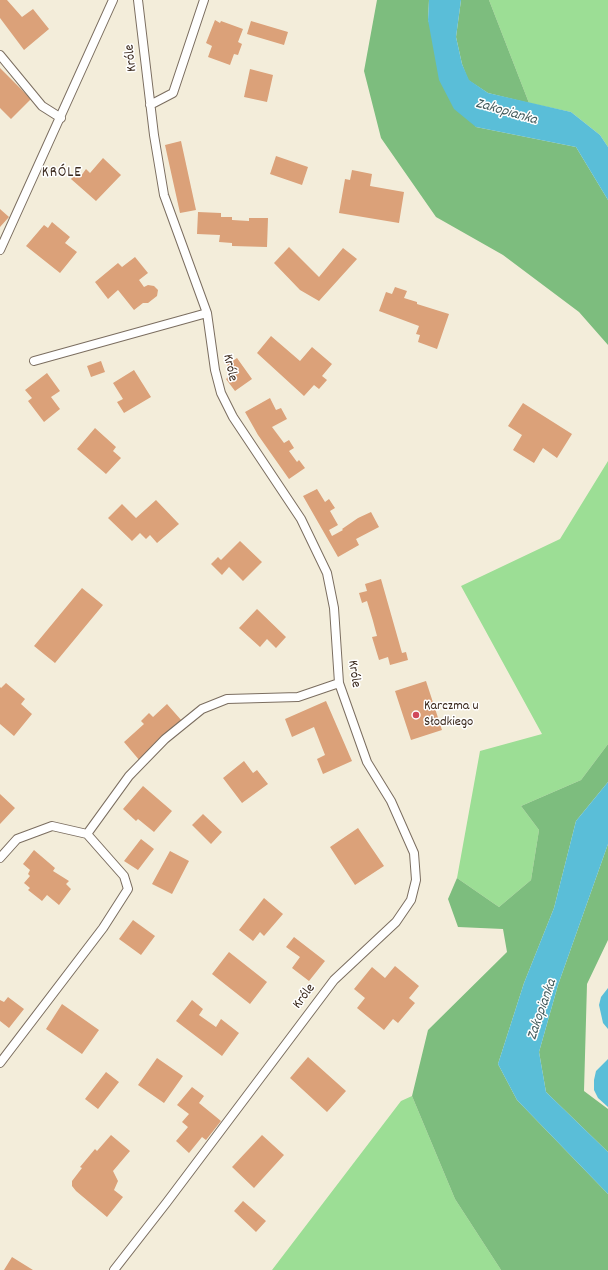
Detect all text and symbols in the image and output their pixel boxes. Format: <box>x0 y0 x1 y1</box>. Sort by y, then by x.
street label: Króle <box>122 44 142 72</box>
water label: Zakopianka <box>473 96 539 130</box>
district label: KRÓLE <box>42 165 82 183</box>
street label: Króle <box>218 353 240 383</box>
street label: Króle <box>343 659 363 689</box>
place label: Karczma u Słodkiego <box>424 699 479 732</box>
marker: Karczma u Słodkiego <box>411 710 421 720</box>
water label: Zakopianka <box>524 977 562 1043</box>
street label: Króle <box>290 981 320 1013</box>

